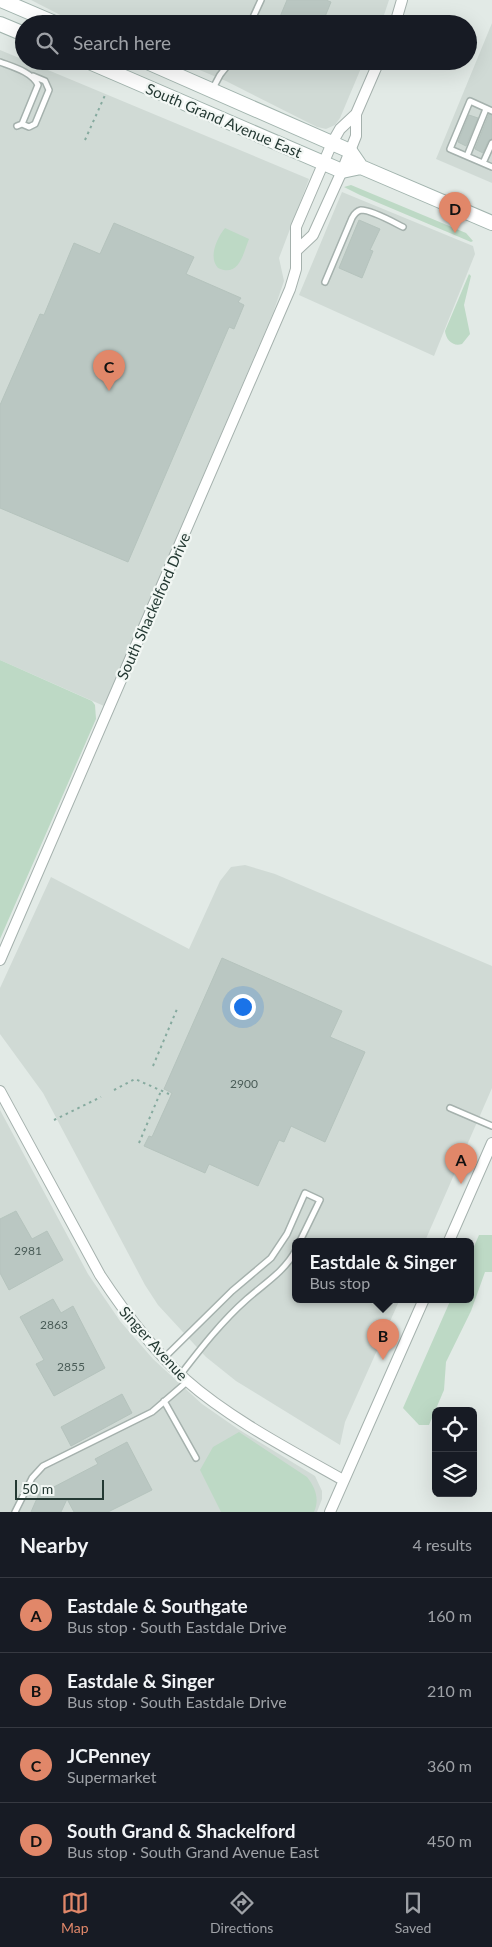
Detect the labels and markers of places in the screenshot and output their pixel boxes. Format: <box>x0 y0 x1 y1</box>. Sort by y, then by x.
pin: D <box>439 192 471 233</box>
pin: C <box>93 350 125 391</box>
pin: A <box>445 1143 477 1184</box>
pin: B <box>367 1319 399 1360</box>

